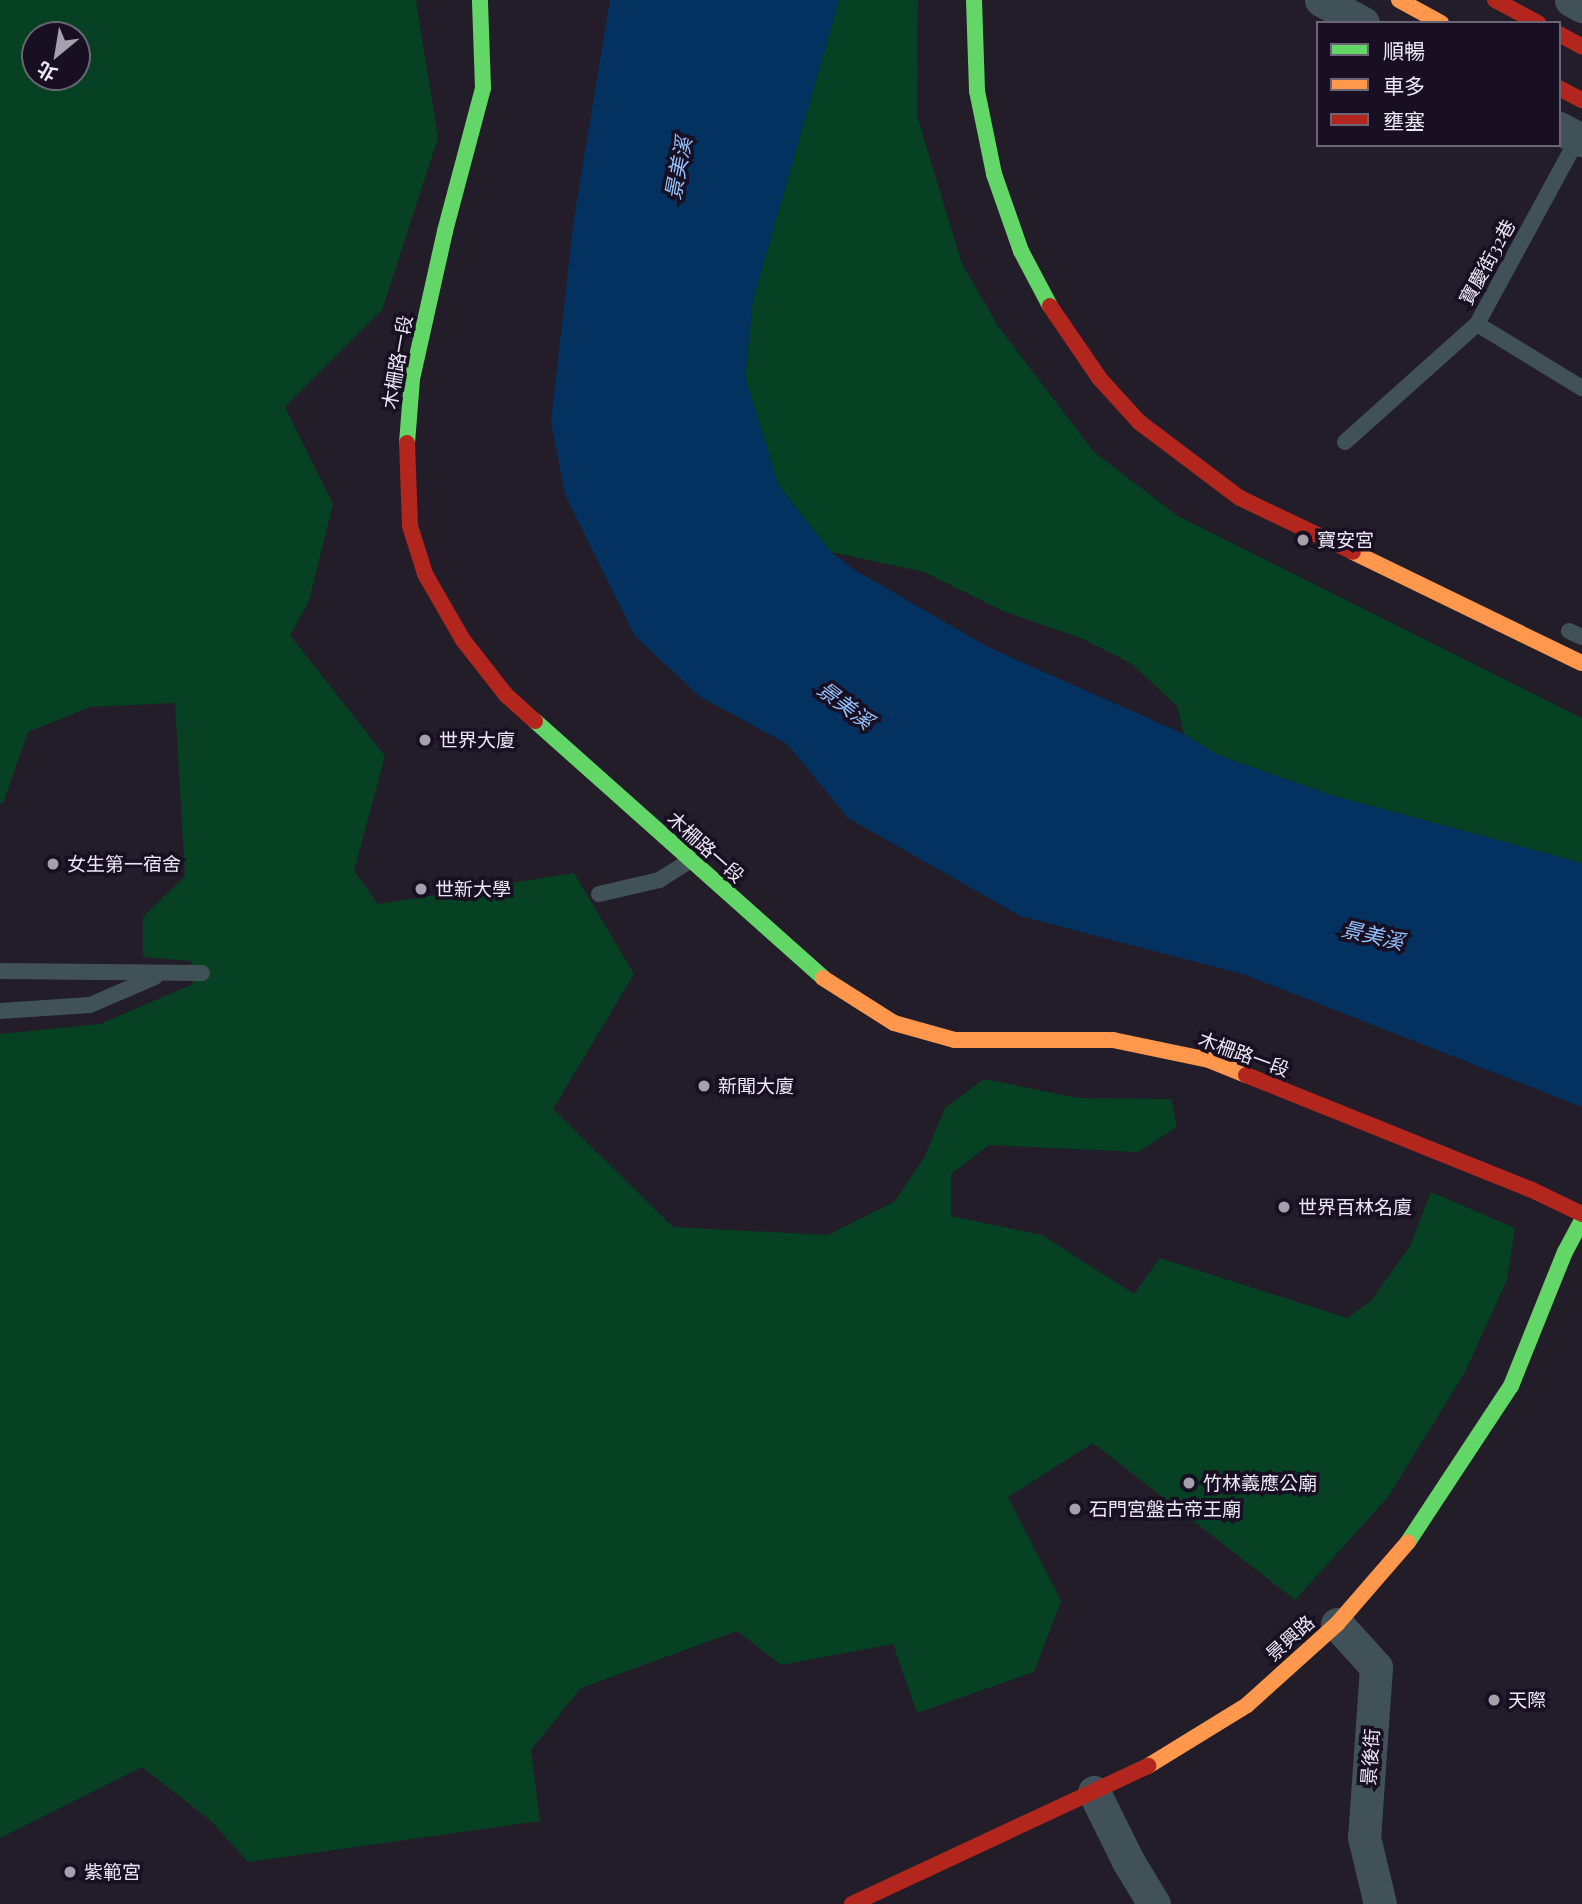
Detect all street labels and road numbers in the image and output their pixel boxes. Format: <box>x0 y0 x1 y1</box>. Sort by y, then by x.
street label: 寶慶街32巷 <box>1454 216 1520 308</box>
street label: 木柵路一段 <box>378 313 416 411</box>
street label: 木柵路一段 <box>663 807 749 887</box>
street label: 木柵路一段 <box>1195 1027 1293 1081</box>
street label: 景興路 <box>1261 1610 1319 1666</box>
street label: 景後街 <box>1357 1728 1383 1786</box>

